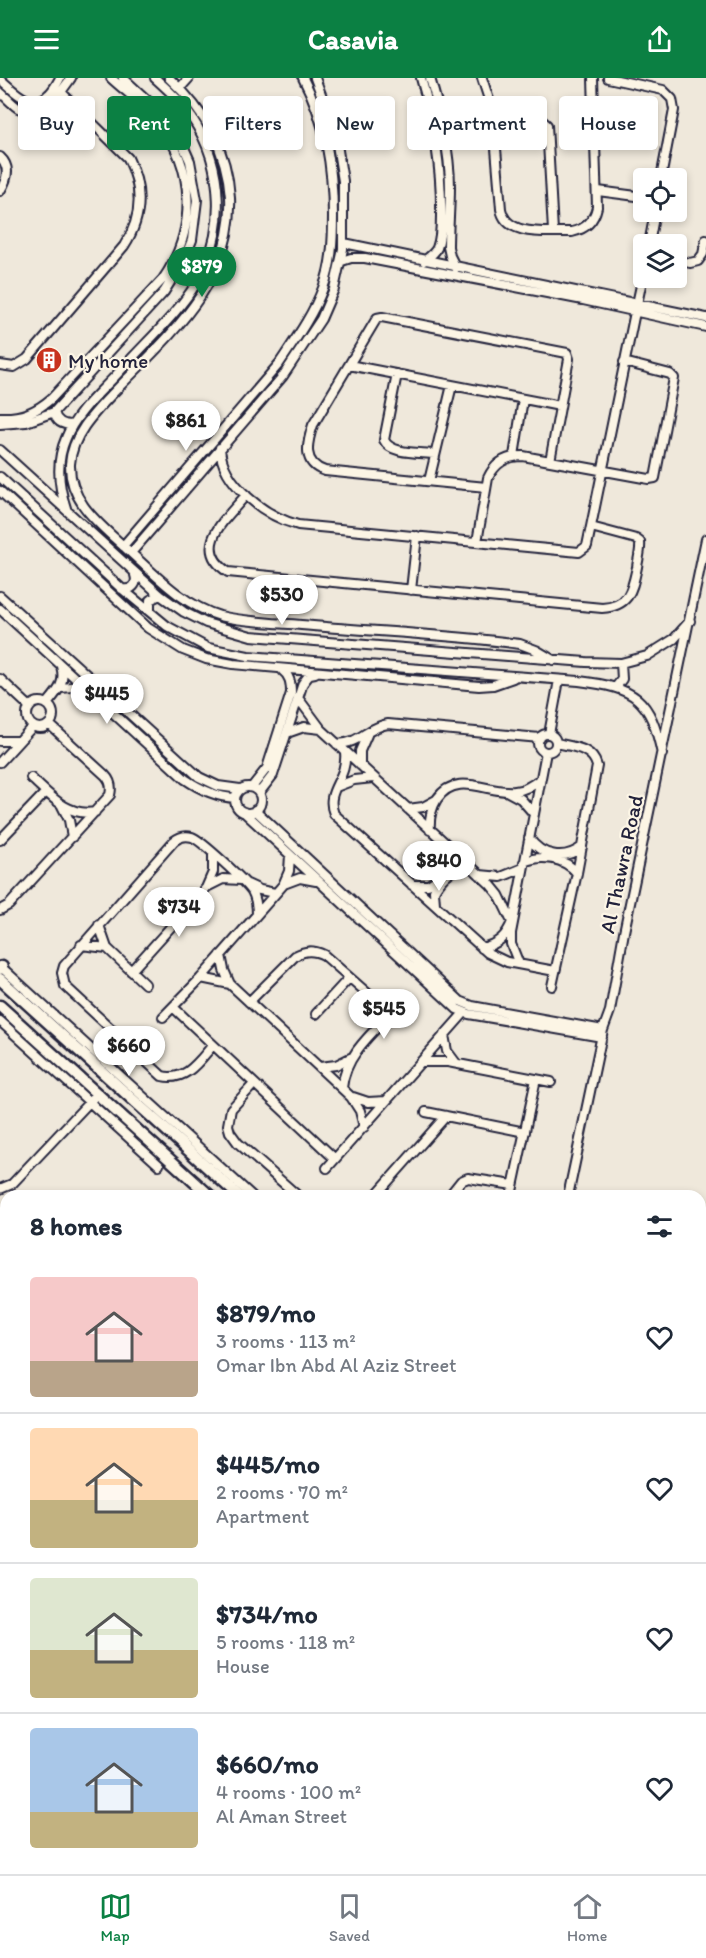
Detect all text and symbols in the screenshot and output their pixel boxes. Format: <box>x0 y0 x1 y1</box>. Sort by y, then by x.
icon: menu <box>30 23 63 56</box>
text: Casavia <box>308 23 398 56</box>
icon: share <box>643 23 676 56</box>
chip: Buy <box>18 96 95 150</box>
chip: Rent <box>107 96 191 150</box>
chip: Filters <box>203 96 303 150</box>
chip: New <box>315 96 395 150</box>
chip: Apartment <box>407 96 547 150</box>
chip: House <box>559 96 658 150</box>
map controls <box>633 168 687 288</box>
button: locate <box>633 168 687 222</box>
button: layers <box>633 234 687 288</box>
pin: $879 <box>166 247 238 298</box>
text: $879 <box>181 254 223 278</box>
building icon: My home <box>34 345 64 375</box>
place label: My home <box>68 348 148 373</box>
pin: $861 <box>150 401 222 452</box>
text: $861 <box>166 408 206 432</box>
pin: $530 <box>246 575 318 626</box>
text: $530 <box>260 582 304 606</box>
pin: $445 <box>71 674 143 725</box>
text: $445 <box>85 681 129 705</box>
street label: Al Thawra Road <box>594 793 648 935</box>
pin: $840 <box>403 841 475 892</box>
text: $840 <box>416 848 462 872</box>
pin: $734 <box>143 887 215 938</box>
text: $734 <box>158 894 200 918</box>
pin: $545 <box>348 989 420 1040</box>
text: $545 <box>362 996 406 1020</box>
pin: $660 <box>93 1026 165 1077</box>
text: $660 <box>107 1033 151 1057</box>
text: 8 homes <box>30 1210 122 1242</box>
icon: filters <box>643 1210 676 1243</box>
text: $879/mo <box>216 1297 316 1329</box>
icon: home <box>78 1301 150 1373</box>
icon: heart <box>643 1321 676 1354</box>
text: 3 rooms · 113 m² <box>216 1329 356 1353</box>
text: Omar Ibn Abd Al Aziz Street <box>216 1353 457 1377</box>
text: $445/mo <box>216 1448 320 1480</box>
icon: home <box>78 1452 150 1524</box>
icon: heart <box>643 1472 676 1505</box>
text: 2 rooms · 70 m² <box>216 1480 348 1504</box>
text: Apartment <box>216 1504 309 1528</box>
text: $734/mo <box>216 1598 318 1630</box>
icon: home <box>78 1602 150 1674</box>
icon: heart <box>643 1622 676 1655</box>
text: 5 rooms · 118 m² <box>216 1630 355 1654</box>
text: House <box>216 1654 270 1678</box>
text: $660/mo <box>216 1748 319 1780</box>
icon: home <box>78 1752 150 1824</box>
icon: heart <box>643 1772 676 1805</box>
text: 4 rooms · 100 m² <box>216 1780 361 1804</box>
text: Al Aman Street <box>216 1804 347 1828</box>
tab: Map <box>99 1890 132 1945</box>
tab: Saved <box>329 1890 370 1945</box>
tab: Home <box>567 1890 607 1945</box>

